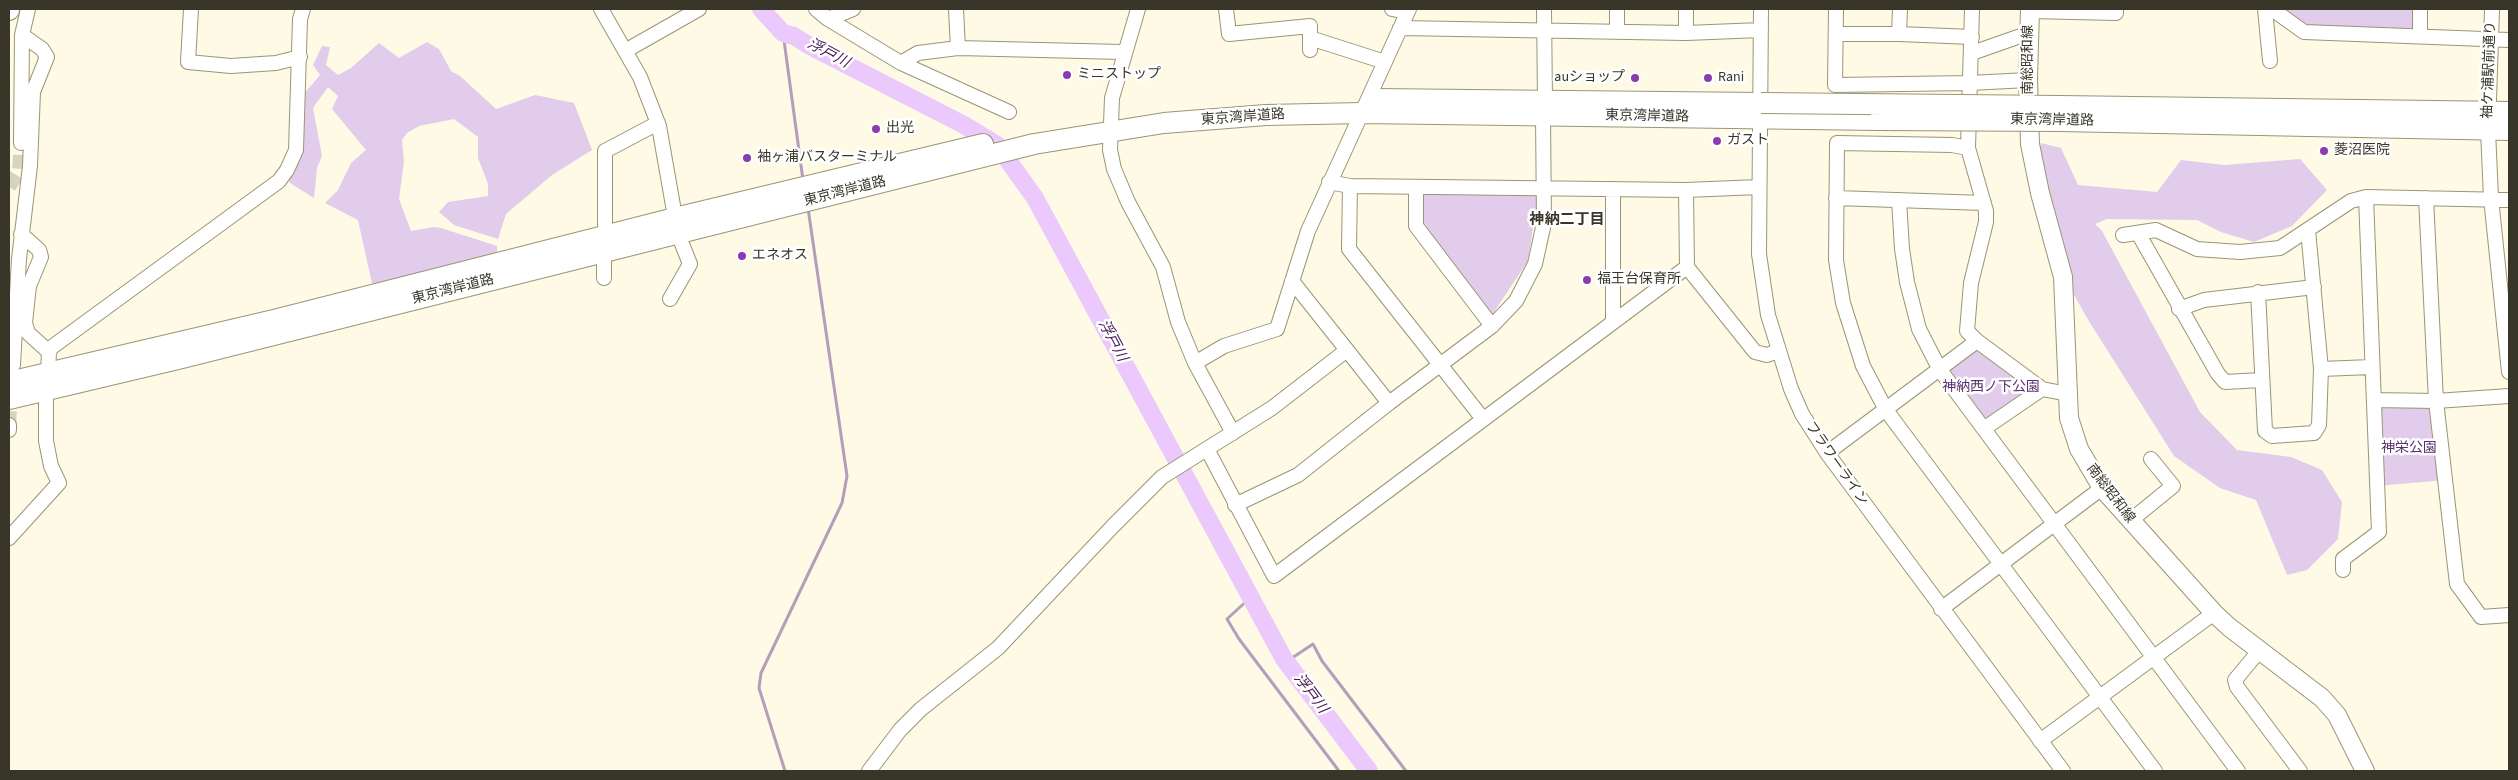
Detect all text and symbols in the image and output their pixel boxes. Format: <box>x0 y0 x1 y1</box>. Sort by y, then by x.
street label: 袖ケ浦駅前通り <box>2480 21 2500 119</box>
street label: 南総昭和線 <box>2021 25 2037 95</box>
water label: 浮戸川 <box>804 35 852 73</box>
place label: ミニストップ <box>1077 67 1161 83</box>
marker: ミニストップ <box>1061 69 1073 81</box>
place label: auショップ <box>1554 70 1625 86</box>
place label: Rani <box>1718 70 1744 86</box>
marker: auショップ <box>1629 72 1641 84</box>
marker: Rani <box>1702 72 1714 84</box>
street label: 東京湾岸道路 <box>1201 107 1285 129</box>
street label: 東京湾岸道路 <box>1605 108 1689 126</box>
street label: 東京湾岸道路 <box>2010 112 2094 130</box>
place label: 出光 <box>886 121 914 137</box>
marker: 出光 <box>870 123 882 135</box>
place label: ガスト <box>1727 133 1769 149</box>
marker: ガスト <box>1711 135 1723 147</box>
place label: 菱沼医院 <box>2334 143 2390 159</box>
marker: 菱沼医院 <box>2318 145 2330 157</box>
place label: 袖ヶ浦バスターミナル <box>757 150 897 166</box>
marker: 袖ヶ浦バスターミナル <box>741 152 753 164</box>
street label: 東京湾岸道路 <box>802 174 888 210</box>
district label: 神納二丁目 <box>1530 212 1604 230</box>
place label: エネオス <box>752 248 808 264</box>
marker: エネオス <box>736 250 748 262</box>
street label: 東京湾岸道路 <box>410 272 496 308</box>
place label: 福王台保育所 <box>1597 272 1681 288</box>
marker: 福王台保育所 <box>1581 274 1593 286</box>
water label: 浮戸川 <box>1093 317 1131 365</box>
park label: 神納西ノ下公園 <box>1942 380 2040 396</box>
street label: フラワーライン <box>1801 419 1871 509</box>
park label: 神栄公園 <box>2381 441 2437 457</box>
street label: 南総昭和線 <box>2082 461 2138 527</box>
water label: 浮戸川 <box>1289 671 1331 717</box>

